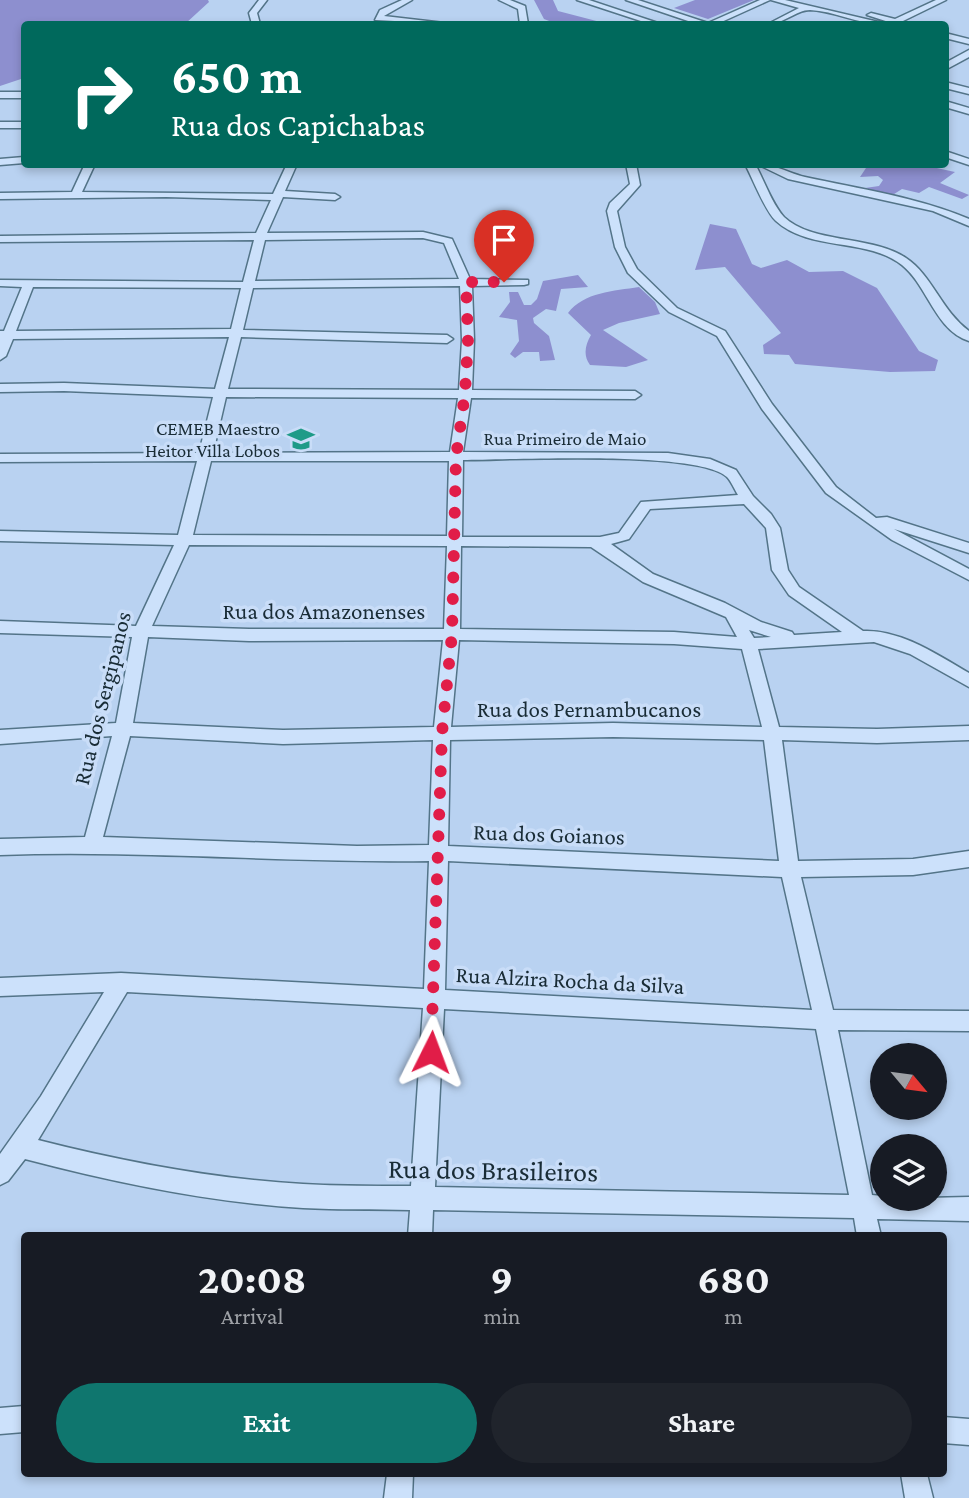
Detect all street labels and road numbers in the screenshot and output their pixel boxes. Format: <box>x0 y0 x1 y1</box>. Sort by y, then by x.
street label: Rua Primeiro de Maio <box>484 428 646 449</box>
street label: Rua dos Amazonenses <box>223 598 425 624</box>
street label: Rua dos Sergipanos <box>68 609 136 787</box>
street label: Rua dos Pernambucanos <box>477 696 701 722</box>
street label: Rua dos Goianos <box>473 818 625 850</box>
street label: Rua Alzira Rocha da Silva <box>455 961 685 999</box>
street label: Rua dos Brasileiros <box>388 1153 598 1187</box>

